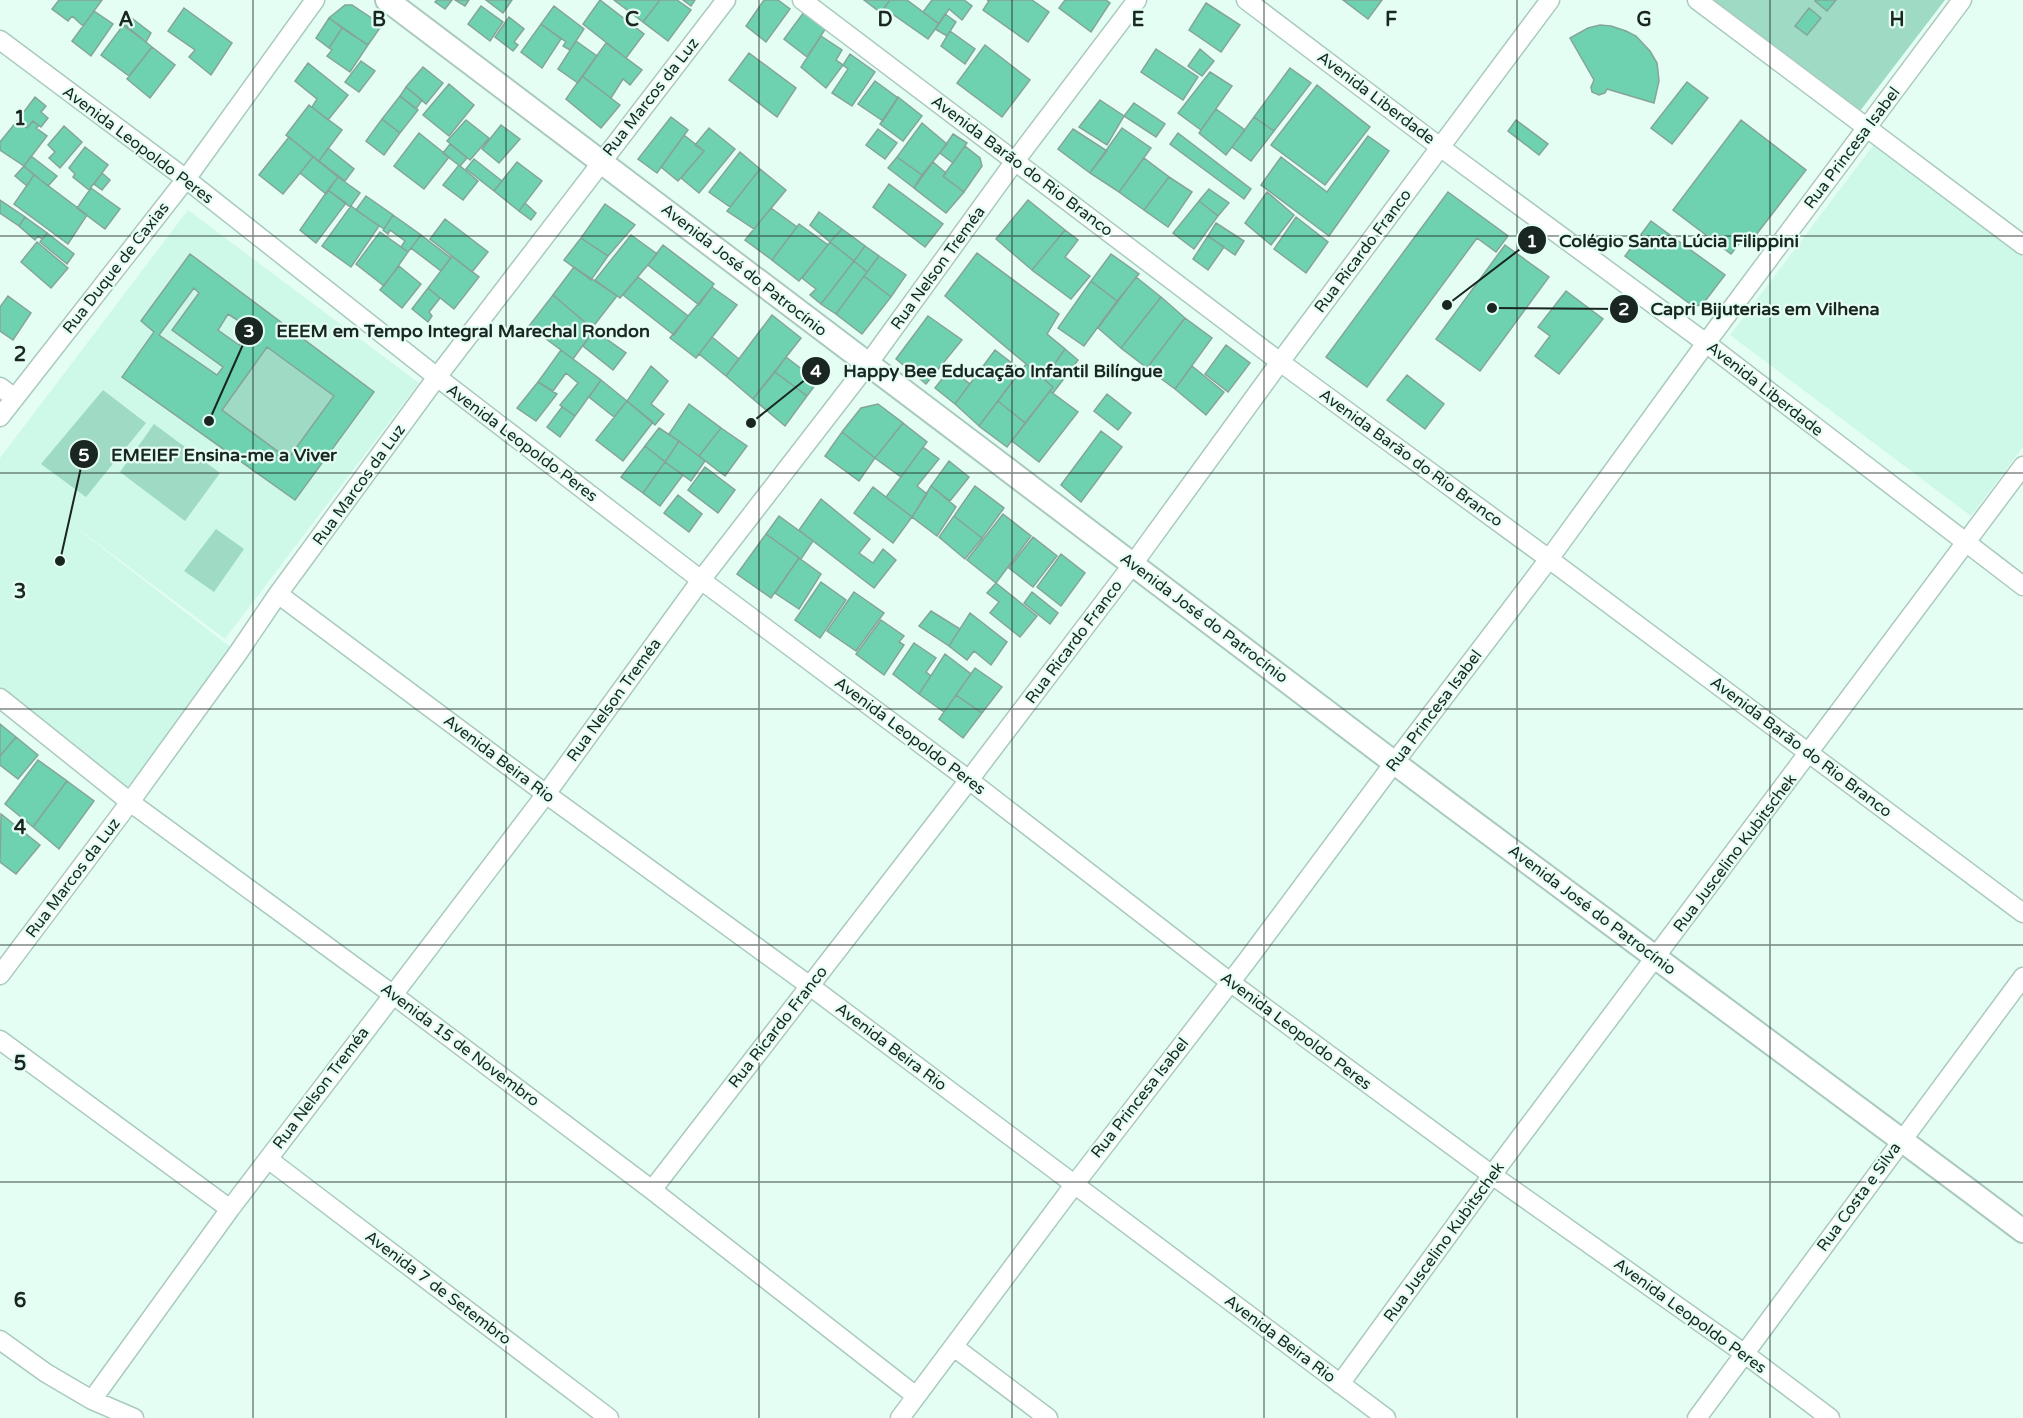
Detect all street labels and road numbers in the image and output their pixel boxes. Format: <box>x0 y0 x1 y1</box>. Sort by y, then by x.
street label: Rua Marcos da Luz <box>599 34 703 160</box>
street label: Avenida Liberdade <box>1313 47 1439 149</box>
street label: Avenida Leopoldo Peres <box>59 82 217 208</box>
street label: Rua Princesa Isabel <box>1800 83 1904 213</box>
street label: Avenida Barão do Rio Branco <box>927 91 1117 241</box>
street label: Rua Ricardo Franco <box>1310 185 1416 317</box>
street label: Rua Duque de Caxias <box>58 198 174 338</box>
street label: Avenida José do Patrocínio <box>657 199 831 341</box>
street label: Rua Nelson Treméa <box>886 202 990 334</box>
street label: Avenida Liberdade <box>1703 337 1827 441</box>
street label: Avenida Leopoldo Peres <box>443 380 601 506</box>
street label: Avenida Barão do Rio Branco <box>1315 385 1507 531</box>
street label: Rua Marcos da Luz <box>308 421 410 549</box>
street label: Avenida José do Patrocínio <box>1116 548 1292 688</box>
street label: Rua Ricardo Franco <box>1021 576 1127 708</box>
street label: Rua Nelson Treméa <box>562 634 666 766</box>
street label: Rua Princesa Isabel <box>1382 646 1486 776</box>
street label: Avenida Barão do Rio Branco <box>1706 672 1896 822</box>
street label: Avenida Leopoldo Peres <box>831 673 989 799</box>
street label: Avenida Beira Rio <box>439 711 559 807</box>
street label: Rua Juscelino Kubitschek <box>1669 770 1801 936</box>
street label: Rua Marcos da Luz <box>21 814 125 942</box>
street label: Avenida José do Patrocínio <box>1504 840 1680 980</box>
street label: Rua Ricardo Franco <box>724 962 832 1092</box>
street label: Avenida Leopoldo Peres <box>1217 968 1375 1094</box>
street label: Avenida 15 de Novembro <box>377 979 543 1111</box>
street label: Avenida Beira Rio <box>831 999 951 1095</box>
street label: Rua Nelson Treméa <box>269 1023 373 1153</box>
street label: Rua Princesa Isabel <box>1087 1034 1193 1162</box>
street label: Rua Costa e Silva <box>1813 1139 1905 1255</box>
street label: Rua Juscelino Kubitschek <box>1379 1158 1509 1326</box>
street label: Avenida 7 de Setembro <box>361 1227 515 1349</box>
street label: Avenida Leopoldo Peres <box>1610 1254 1770 1378</box>
street label: Avenida Beira Rio <box>1220 1291 1340 1387</box>

